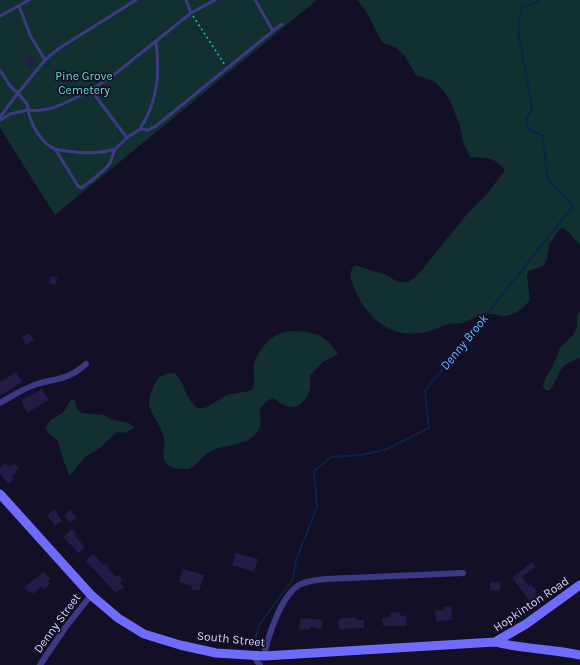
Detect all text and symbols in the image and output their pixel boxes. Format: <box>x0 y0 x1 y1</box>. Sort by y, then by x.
park label: Pine Grove Cemetery <box>55 69 113 97</box>
water label: Denny Brook <box>437 311 491 373</box>
street label: Hopkinton Road <box>491 574 571 634</box>
street label: Denny Street <box>31 590 84 655</box>
street label: South Street <box>196 628 266 650</box>

